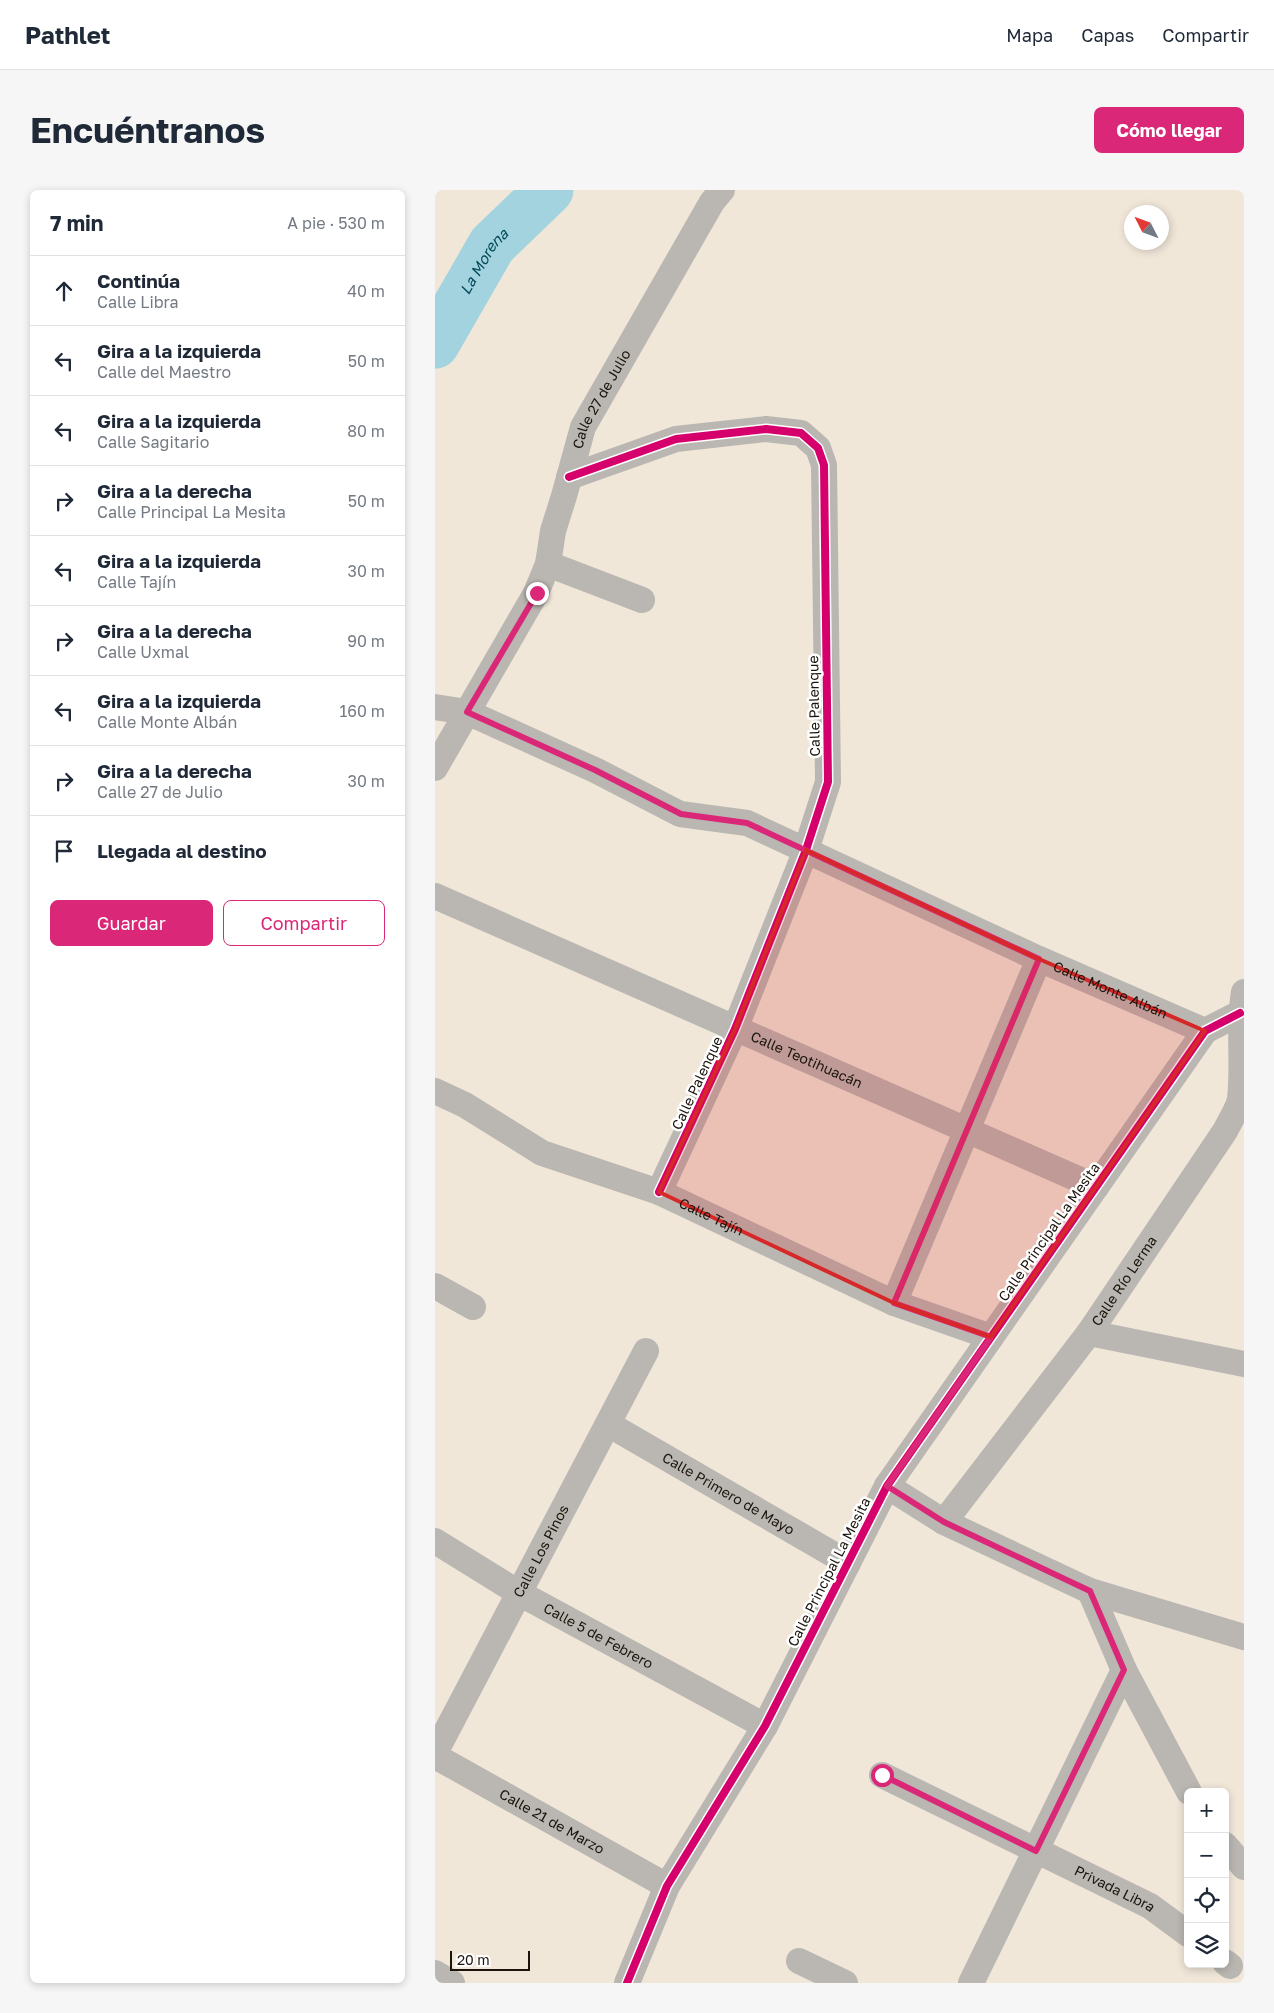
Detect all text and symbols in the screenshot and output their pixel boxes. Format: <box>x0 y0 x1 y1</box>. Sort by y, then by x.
text: Pathlet <box>25 20 110 49</box>
text: Mapa <box>1006 24 1053 46</box>
text: Capas <box>1081 24 1134 46</box>
text: Compartir <box>1162 24 1249 46</box>
button: Cómo llegar <box>1094 107 1244 153</box>
text: Encuéntranos <box>30 109 265 151</box>
north arrow <box>1124 205 1169 250</box>
text: 7 min <box>50 210 104 236</box>
text: A pie · 530 m <box>287 213 385 233</box>
water label: La Morena <box>456 224 512 297</box>
text: Continúa <box>97 269 180 292</box>
icon: ahead <box>50 277 78 305</box>
text: 40 m <box>347 281 385 301</box>
text: Calle Libra <box>97 292 179 312</box>
text: Gira a la izquierda <box>97 339 261 362</box>
street label: Calle 27 de Julio <box>568 346 634 450</box>
icon: left <box>50 347 78 375</box>
text: 50 m <box>348 351 385 371</box>
text: Calle del Maestro <box>97 362 231 382</box>
text: Gira a la izquierda <box>97 409 261 432</box>
icon: left <box>50 417 78 445</box>
text: 80 m <box>347 421 385 441</box>
text: Calle Sagitario <box>97 432 209 452</box>
text: Gira a la derecha <box>97 479 252 502</box>
icon: right <box>50 487 78 515</box>
text: 50 m <box>348 491 385 511</box>
text: Calle Principal La Mesita <box>97 502 286 522</box>
text: Gira a la izquierda <box>97 549 261 572</box>
icon: left <box>50 557 78 585</box>
text: 30 m <box>348 561 385 581</box>
text: Calle Tajín <box>97 572 176 592</box>
route end <box>526 582 549 605</box>
text: Gira a la derecha <box>97 619 252 642</box>
icon: right <box>50 627 78 655</box>
text: 90 m <box>347 631 385 651</box>
text: Calle Uxmal <box>97 642 189 662</box>
street label: Calle Palenque <box>804 655 823 757</box>
text: Gira a la izquierda <box>97 689 261 712</box>
icon: left <box>50 697 78 725</box>
text: 160 m <box>339 701 385 721</box>
text: Calle Monte Albán <box>97 712 237 732</box>
text: Gira a la derecha <box>97 759 252 782</box>
icon: right <box>50 767 78 795</box>
text: 30 m <box>348 771 385 791</box>
text: Calle 27 de Julio <box>97 782 223 802</box>
icon: arrive <box>50 837 78 865</box>
text: Llegada al destino <box>97 839 267 862</box>
button: Guardar <box>50 900 213 946</box>
button: Compartir <box>223 900 385 946</box>
street label: Calle Monte Albán <box>1051 957 1170 1022</box>
street label: Calle Teotihuacán <box>748 1027 865 1091</box>
street label: Calle Palenque <box>667 1033 726 1132</box>
street label: Calle Principal La Mesita <box>994 1159 1103 1304</box>
street label: Calle Tajín <box>676 1194 747 1239</box>
street label: Calle Río Lerma <box>1087 1232 1160 1329</box>
street label: Calle Primero de Mayo <box>659 1448 798 1538</box>
street label: Calle Principal La Mesita <box>783 1494 874 1649</box>
street label: Calle Los Pinos <box>509 1502 572 1600</box>
street label: Calle 5 de Febrero <box>541 1599 656 1672</box>
route start <box>871 1764 894 1787</box>
street label: Calle 21 de Marzo <box>497 1785 608 1857</box>
map controls <box>1184 1788 1229 1968</box>
button: + <box>1184 1788 1229 1833</box>
button: − <box>1184 1833 1229 1878</box>
street label: Privada Libra <box>1072 1861 1159 1915</box>
button: locate <box>1184 1878 1229 1923</box>
button: layers <box>1184 1923 1229 1968</box>
scale bar <box>450 1948 530 1971</box>
text: 20 m <box>457 1951 490 1968</box>

